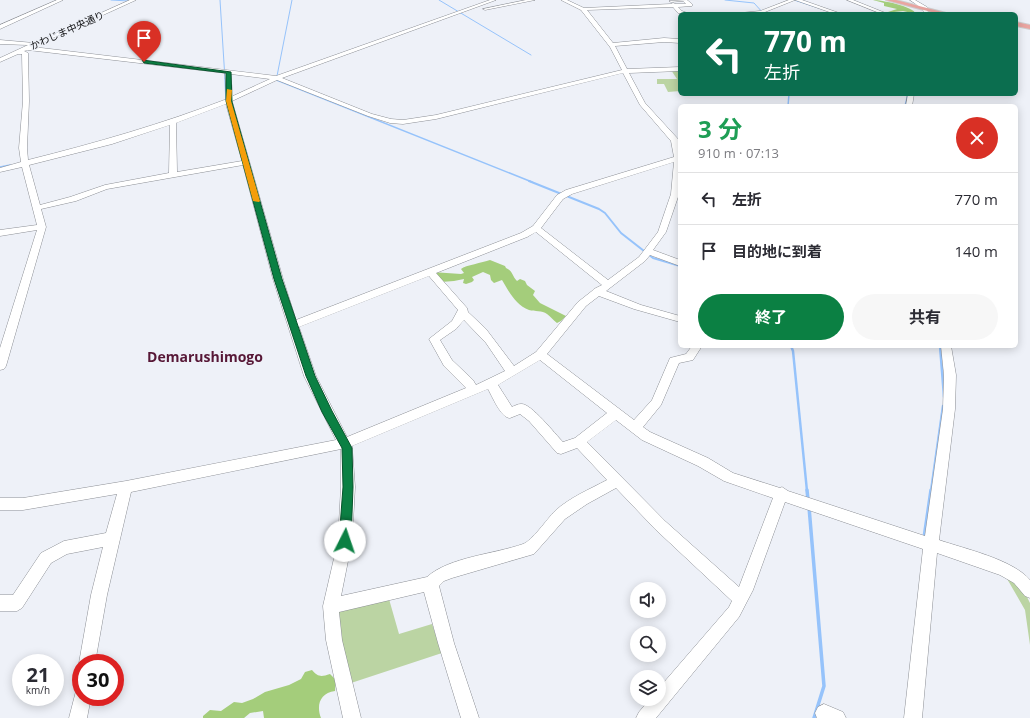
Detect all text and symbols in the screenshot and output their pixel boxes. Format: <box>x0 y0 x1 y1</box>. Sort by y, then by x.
street label: かわじま中央通り <box>28 7 106 53</box>
pin <box>127 21 161 62</box>
text: 770 m <box>764 22 847 60</box>
icon: arrive <box>133 27 155 49</box>
icon: left <box>698 28 750 80</box>
text: 左折 <box>764 60 800 84</box>
text: 3 分 <box>698 112 742 145</box>
button: close <box>956 117 998 159</box>
text: 910 m · 07:13 <box>698 144 779 162</box>
icon: left <box>698 188 720 210</box>
text: 左折 <box>732 189 762 209</box>
text: 770 m <box>954 189 998 209</box>
icon: arrive <box>698 240 720 262</box>
text: 目的地に到着 <box>732 241 822 261</box>
text: 140 m <box>954 241 998 261</box>
button: 終了 <box>698 294 844 340</box>
button: 共有 <box>852 294 998 340</box>
district label: Demarushimogo <box>147 347 263 366</box>
position arrow <box>324 520 366 562</box>
map controls <box>630 582 666 706</box>
button: sound <box>630 582 666 618</box>
button: search <box>630 626 666 662</box>
speed limit sign: 30 <box>72 654 124 706</box>
text: 21 <box>27 661 49 688</box>
button: layers <box>630 670 666 706</box>
text: km/h <box>26 683 50 697</box>

